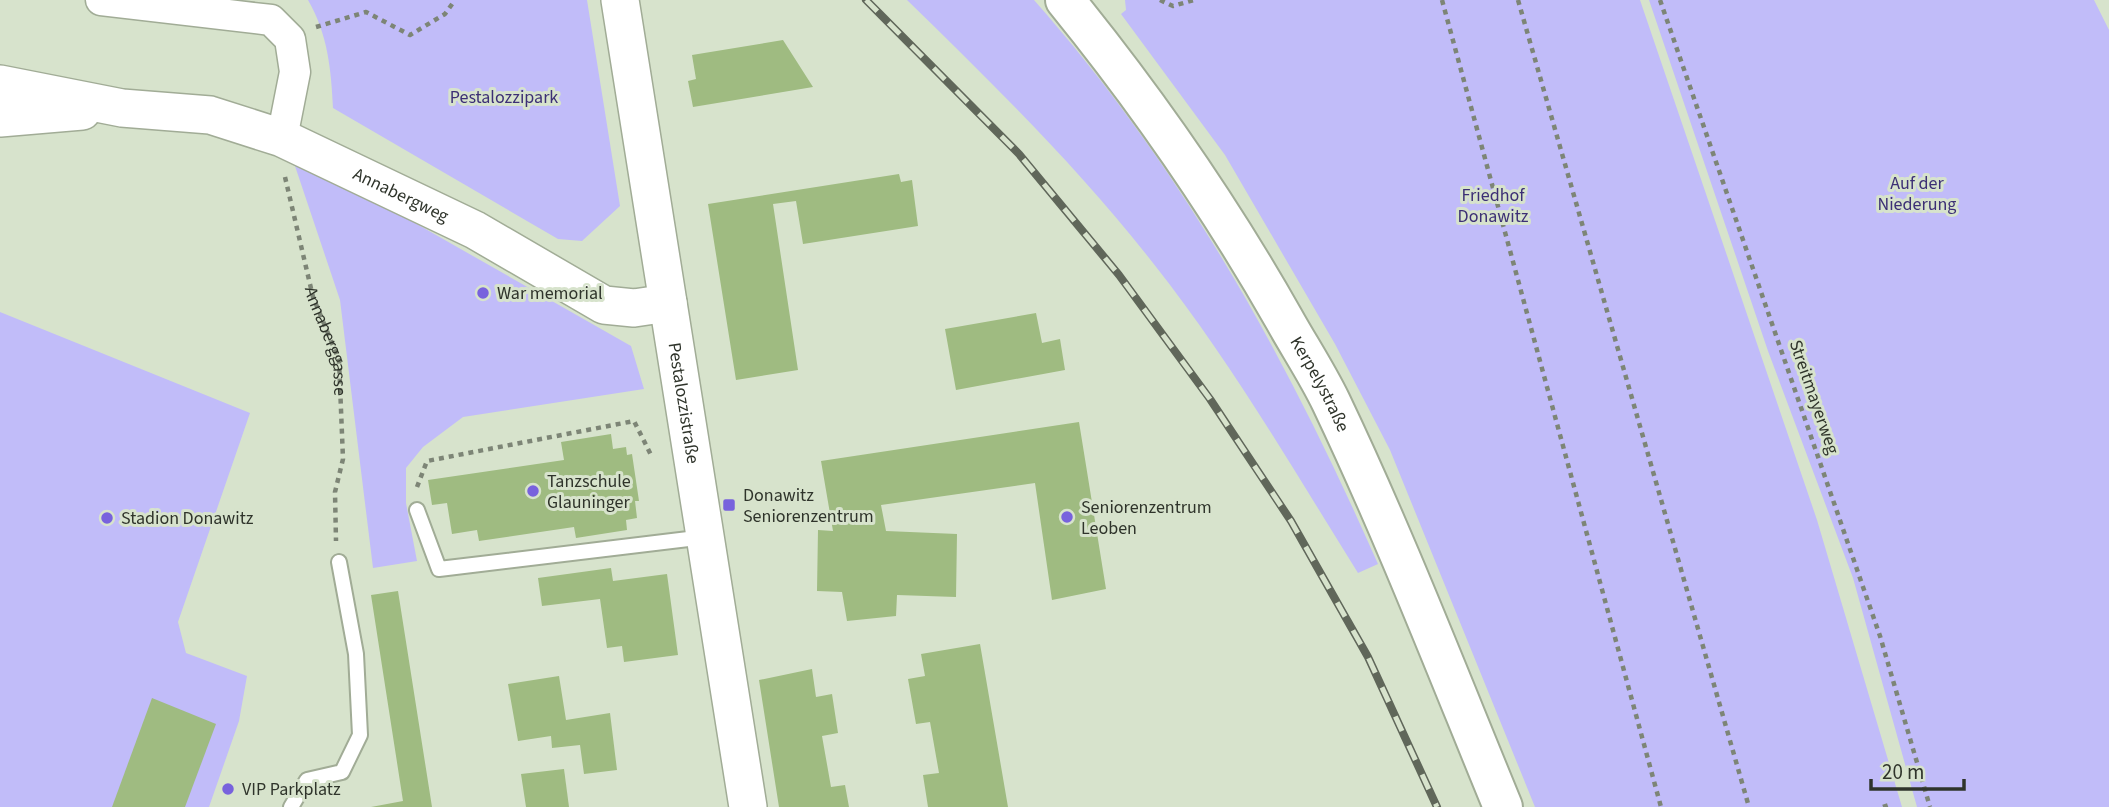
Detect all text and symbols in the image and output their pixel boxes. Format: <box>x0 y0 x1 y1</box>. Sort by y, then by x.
park label: Pestalozzipark <box>450 85 558 110</box>
street label: Annabergweg <box>349 161 453 228</box>
park label: Auf der Niederung <box>1878 171 1956 217</box>
park label: Friedhof Donawitz <box>1458 183 1529 229</box>
place label: War memorial <box>497 281 603 306</box>
street label: Annaberggasse <box>298 284 353 396</box>
marker: War memorial <box>475 285 491 301</box>
street label: Kerpelystraße <box>1284 332 1356 436</box>
street label: Streitmayerweg <box>1783 337 1845 457</box>
street label: Pestalozzistraße <box>662 341 706 465</box>
place label: Tanzschule Glauninger <box>547 469 631 515</box>
marker: Tanzschule Glauninger <box>525 483 541 499</box>
place label: Donawitz Seniorenzentrum <box>743 483 874 529</box>
place label: Seniorenzentrum Leoben <box>1081 495 1212 541</box>
marker: Donawitz Seniorenzentrum <box>721 497 737 513</box>
place label: Stadion Donawitz <box>121 506 254 531</box>
marker: Seniorenzentrum Leoben <box>1059 509 1075 525</box>
marker: Stadion Donawitz <box>99 510 115 526</box>
scale bar <box>1871 748 1964 792</box>
text: 20 m <box>1882 757 1924 787</box>
place label: VIP Parkplatz <box>242 777 341 802</box>
marker: VIP Parkplatz <box>220 781 236 797</box>

